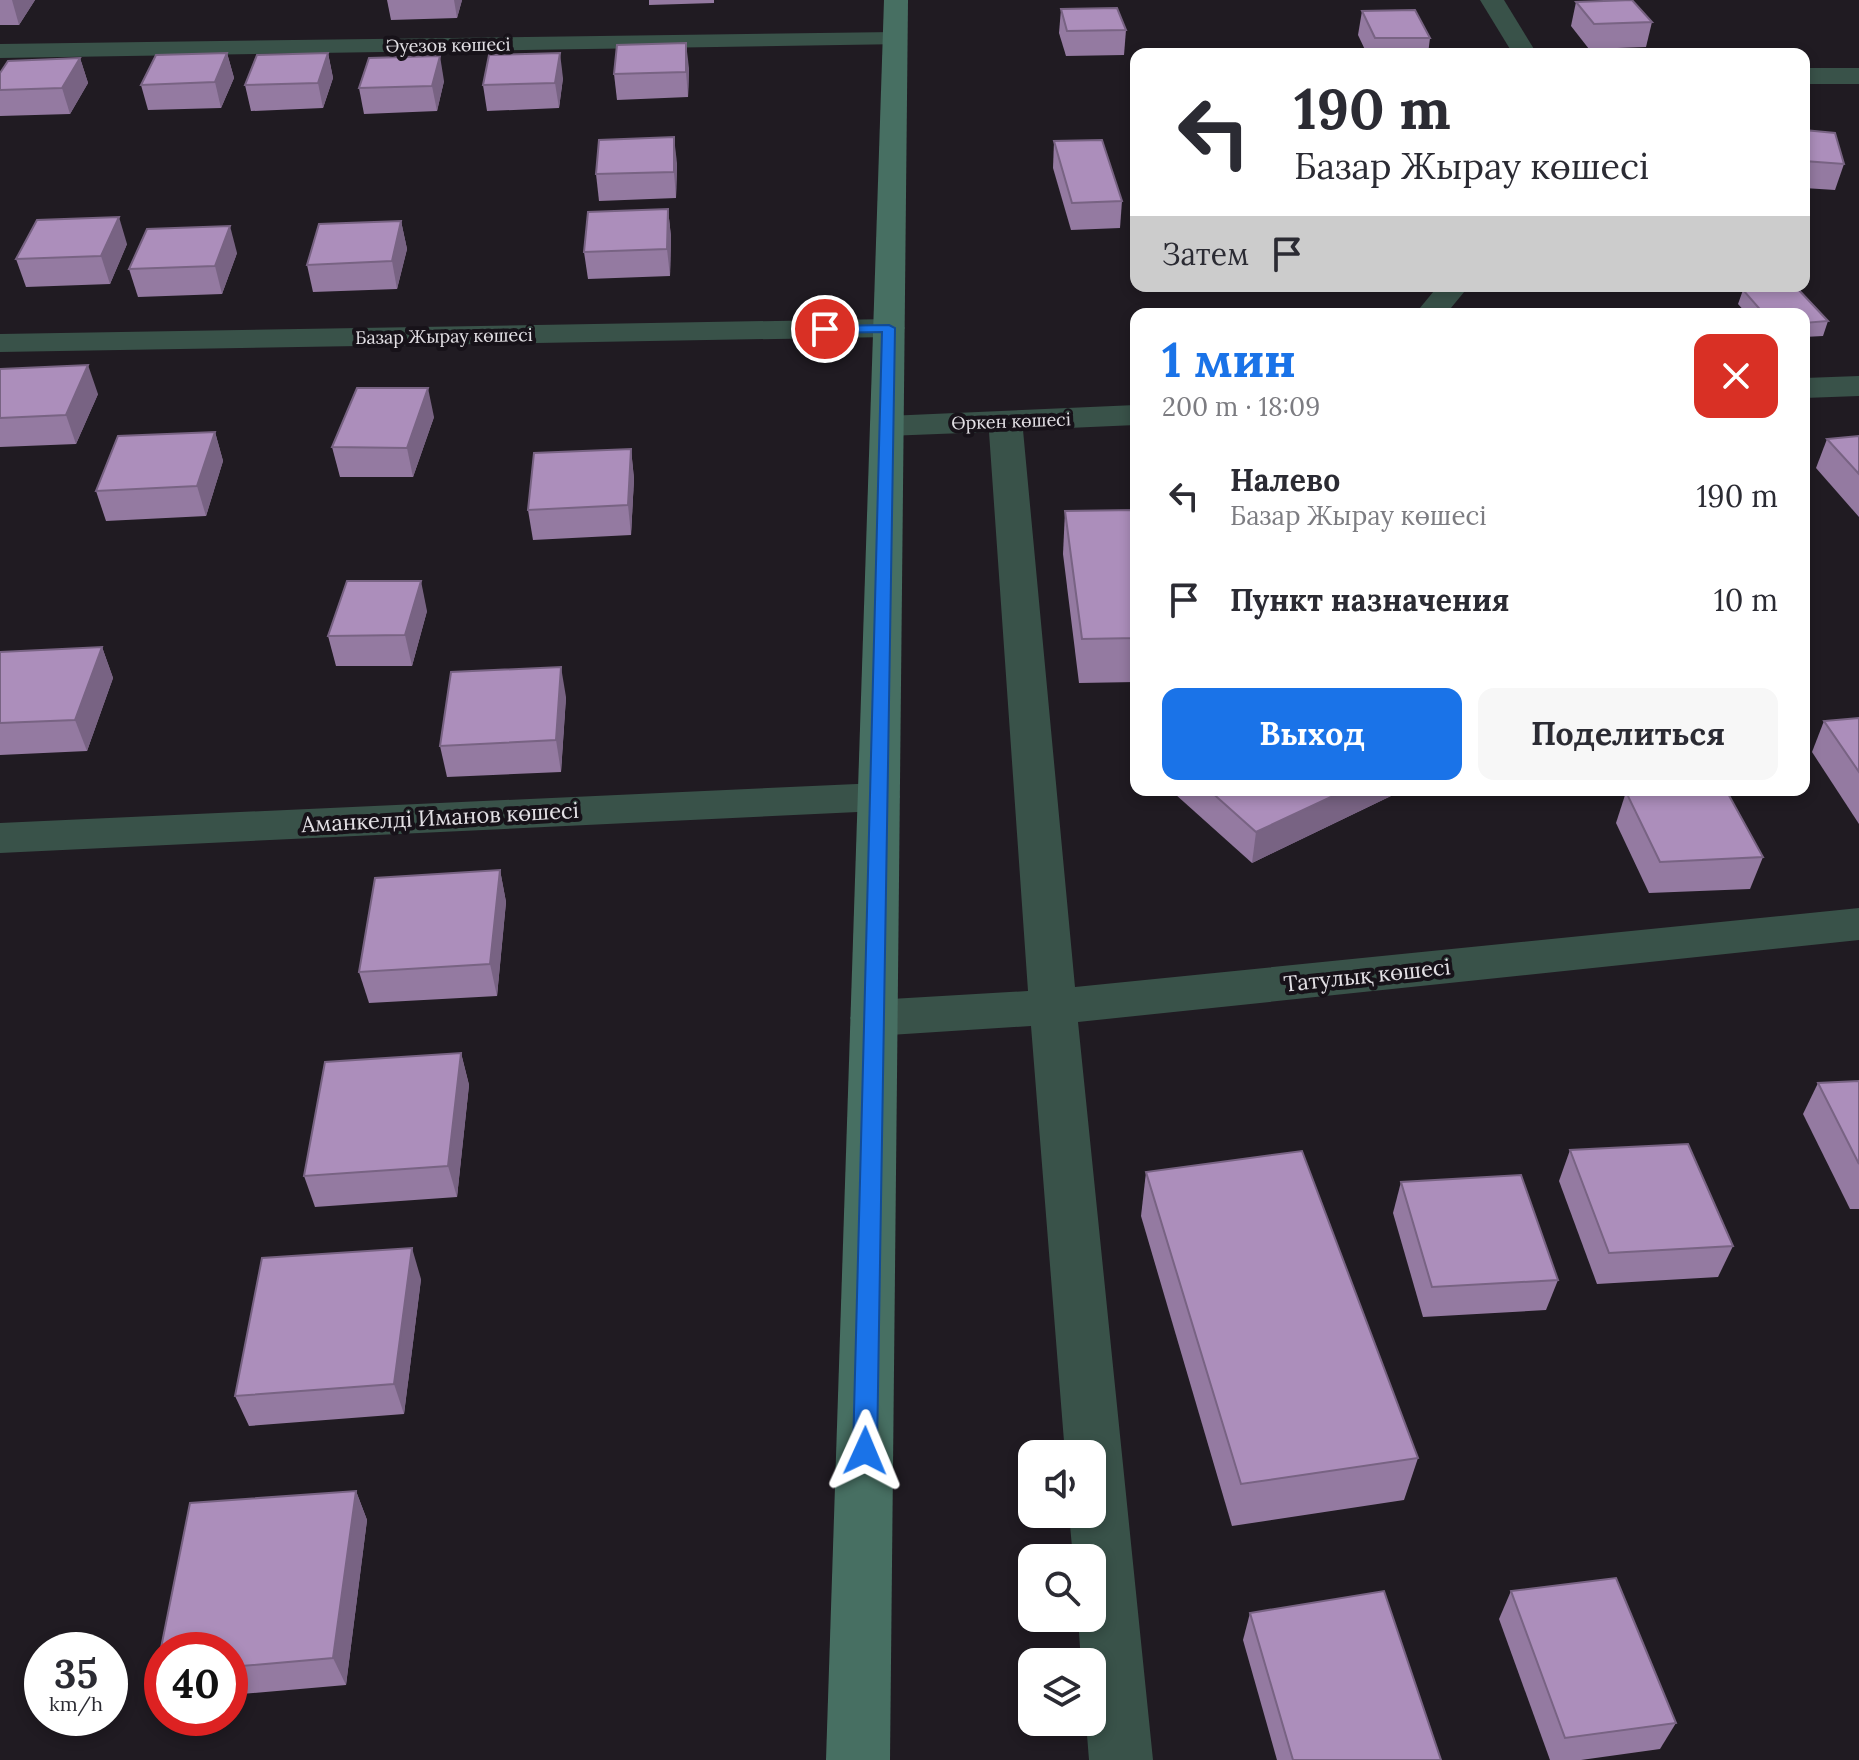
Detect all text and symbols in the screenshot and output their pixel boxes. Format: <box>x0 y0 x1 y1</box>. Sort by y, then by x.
street label: Әуезов көшесі <box>385 32 511 58</box>
text: 190 m <box>1294 73 1451 144</box>
icon: left <box>1162 80 1266 184</box>
text: Базар Жырау көшесі <box>1294 143 1649 189</box>
icon: arrive <box>1265 232 1309 276</box>
text: Затем <box>1162 235 1249 273</box>
pin <box>791 295 859 363</box>
icon: arrive <box>803 307 847 351</box>
street label: Базар Жырау көшесі <box>355 323 533 349</box>
text: 1 мин <box>1162 329 1296 390</box>
button: close <box>1694 334 1778 418</box>
text: 200 m · 18:09 <box>1162 390 1320 423</box>
street label: Өркен көшесі <box>951 407 1071 435</box>
text: Налево <box>1230 461 1340 499</box>
icon: left <box>1162 474 1206 518</box>
text: 190 m <box>1696 477 1778 515</box>
text: Базар Жырау көшесі <box>1230 499 1487 532</box>
icon: arrive <box>1162 578 1206 622</box>
text: Пункт назначения <box>1230 581 1509 619</box>
text: 10 m <box>1714 581 1778 619</box>
button: Выход <box>1162 688 1462 780</box>
button: Поделиться <box>1478 688 1778 780</box>
street label: Аманкелді Иманов көшесі <box>300 796 579 838</box>
street label: Татулық көшесі <box>1282 952 1452 998</box>
position arrow <box>823 1409 907 1493</box>
map controls <box>1018 1440 1106 1736</box>
button: sound <box>1018 1440 1106 1528</box>
button: search <box>1018 1544 1106 1632</box>
speed limit sign: 40 <box>144 1632 248 1736</box>
text: 35 <box>54 1648 98 1699</box>
button: layers <box>1018 1648 1106 1736</box>
text: km/h <box>49 1691 103 1716</box>

